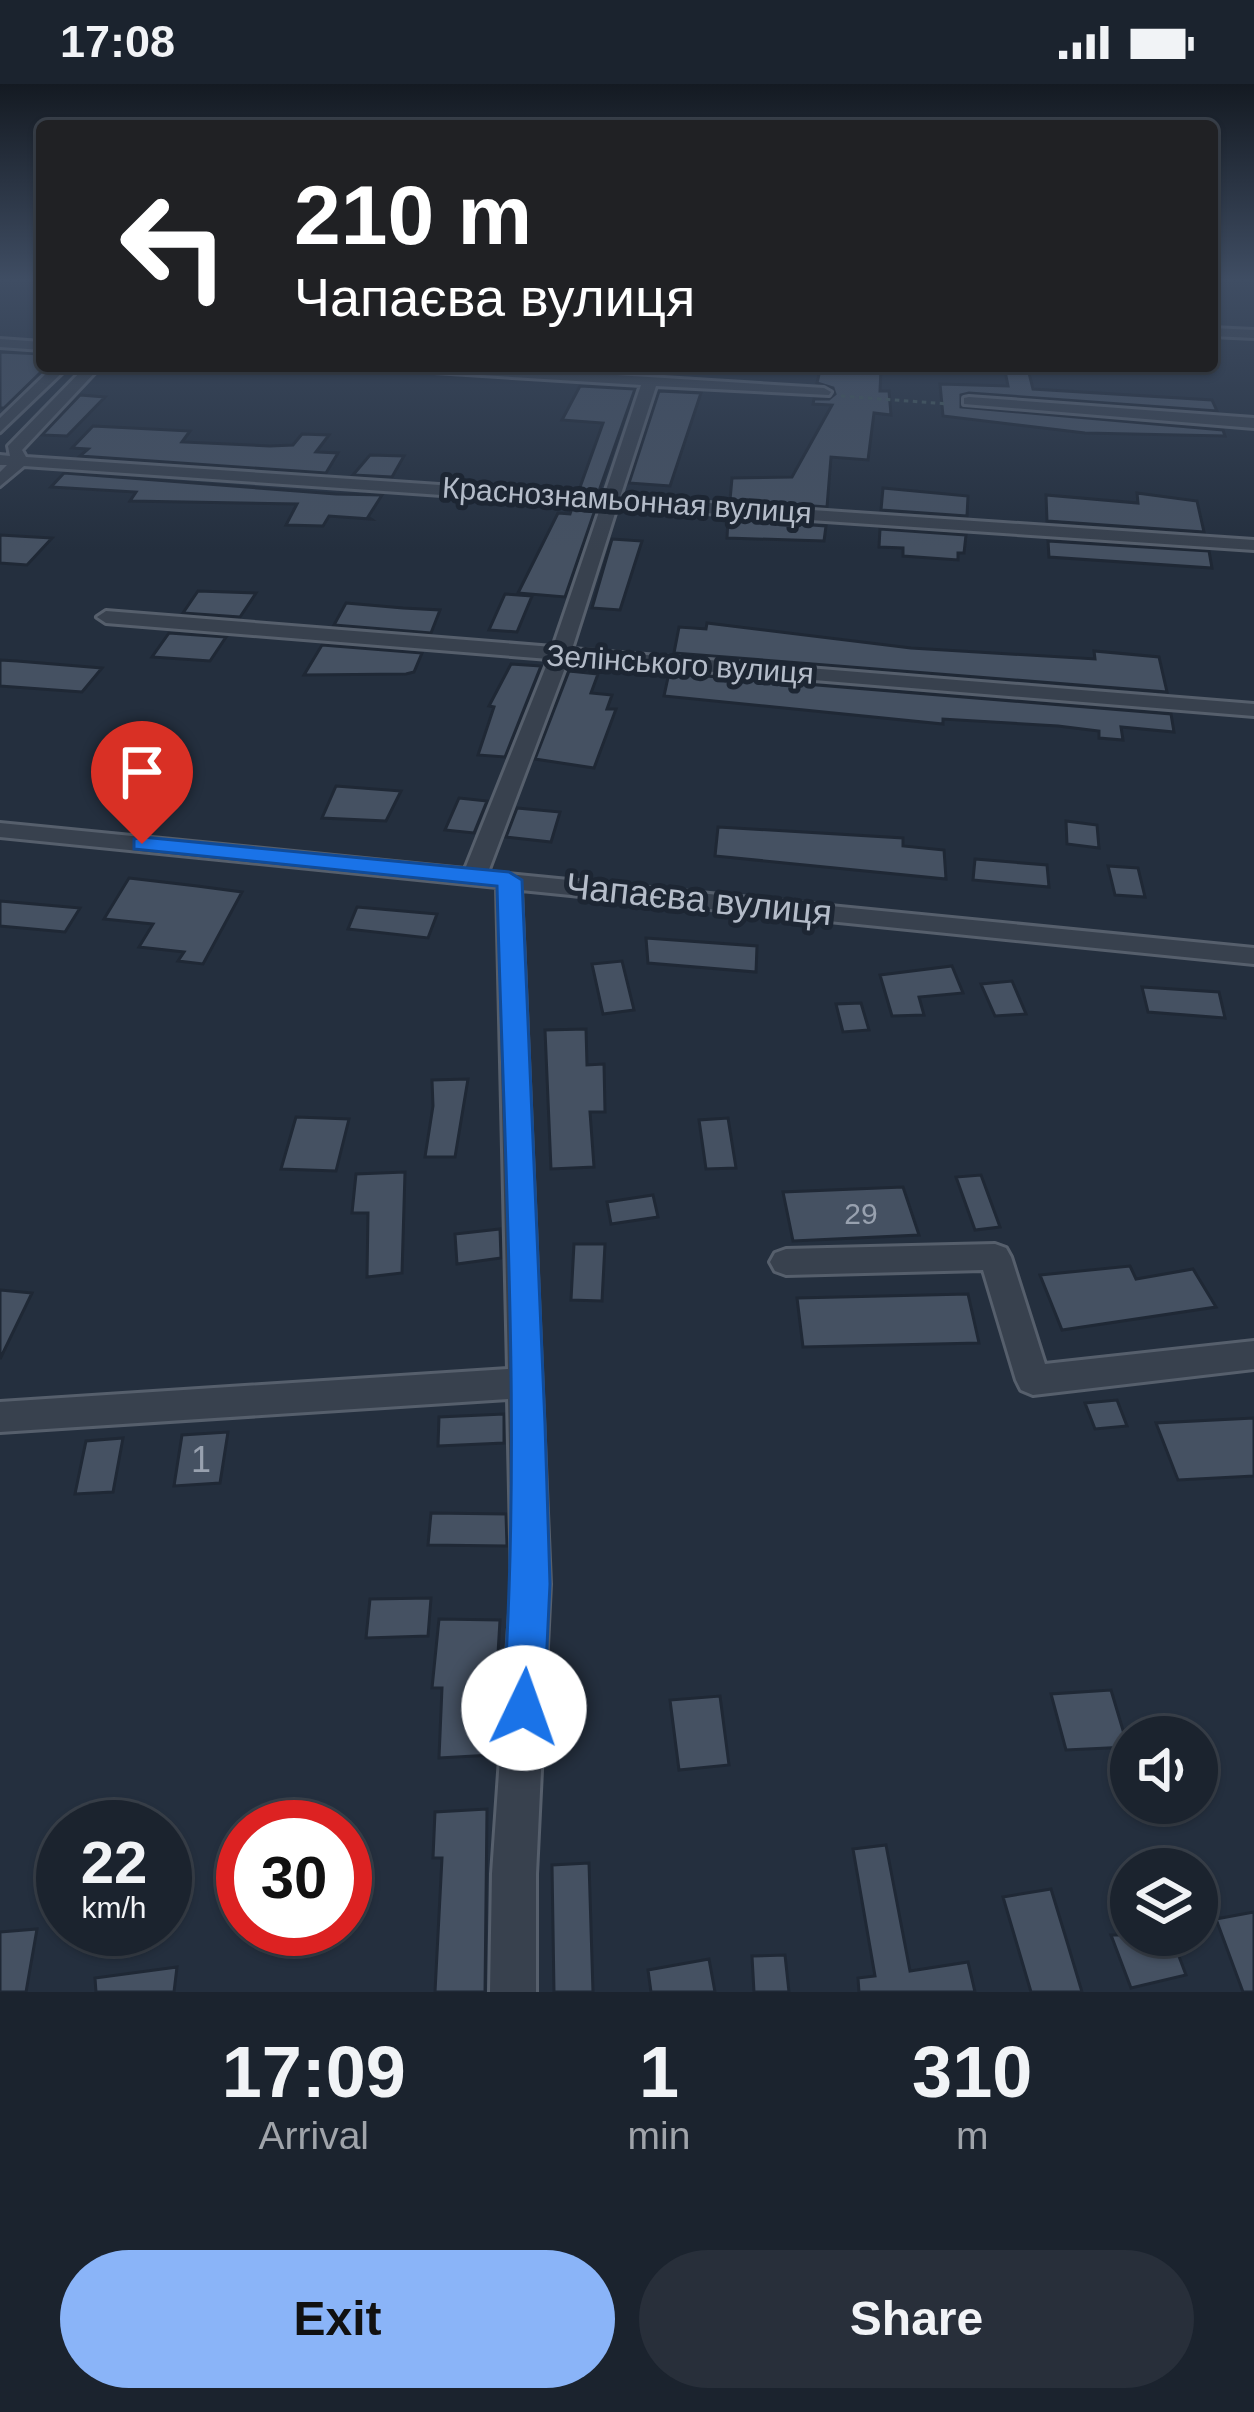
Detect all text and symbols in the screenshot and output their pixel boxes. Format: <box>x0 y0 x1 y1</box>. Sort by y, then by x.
text: 17:08 <box>60 16 175 67</box>
icon: left <box>96 168 252 324</box>
text: 210 m <box>294 168 532 262</box>
text: Чапаєва вулиця <box>294 267 695 327</box>
street label: Краснознамьонная вулиця <box>441 471 813 529</box>
street label: Зелінського вулиця <box>545 638 815 690</box>
pin <box>91 721 193 844</box>
icon: arrive <box>109 739 175 805</box>
street label: Чапаєва вулиця <box>564 865 834 933</box>
house number: 29 <box>844 1197 878 1230</box>
house number: 1 <box>191 1439 211 1480</box>
position arrow <box>461 1645 587 1771</box>
map controls <box>1110 1716 1218 1956</box>
button: sound <box>1110 1716 1218 1824</box>
speed limit sign: 30 <box>216 1800 372 1956</box>
text: 22 <box>81 1829 147 1896</box>
button: layers <box>1110 1848 1218 1956</box>
text: km/h <box>81 1891 147 1924</box>
text: 17:09 <box>222 2032 406 2112</box>
text: 1 <box>639 2032 679 2112</box>
text: 310 <box>912 2032 1032 2112</box>
text: Arrival <box>259 2114 369 2157</box>
text: min <box>628 2114 690 2157</box>
text: m <box>956 2114 988 2157</box>
button: Exit <box>60 2250 615 2388</box>
button: Share <box>639 2250 1194 2388</box>

